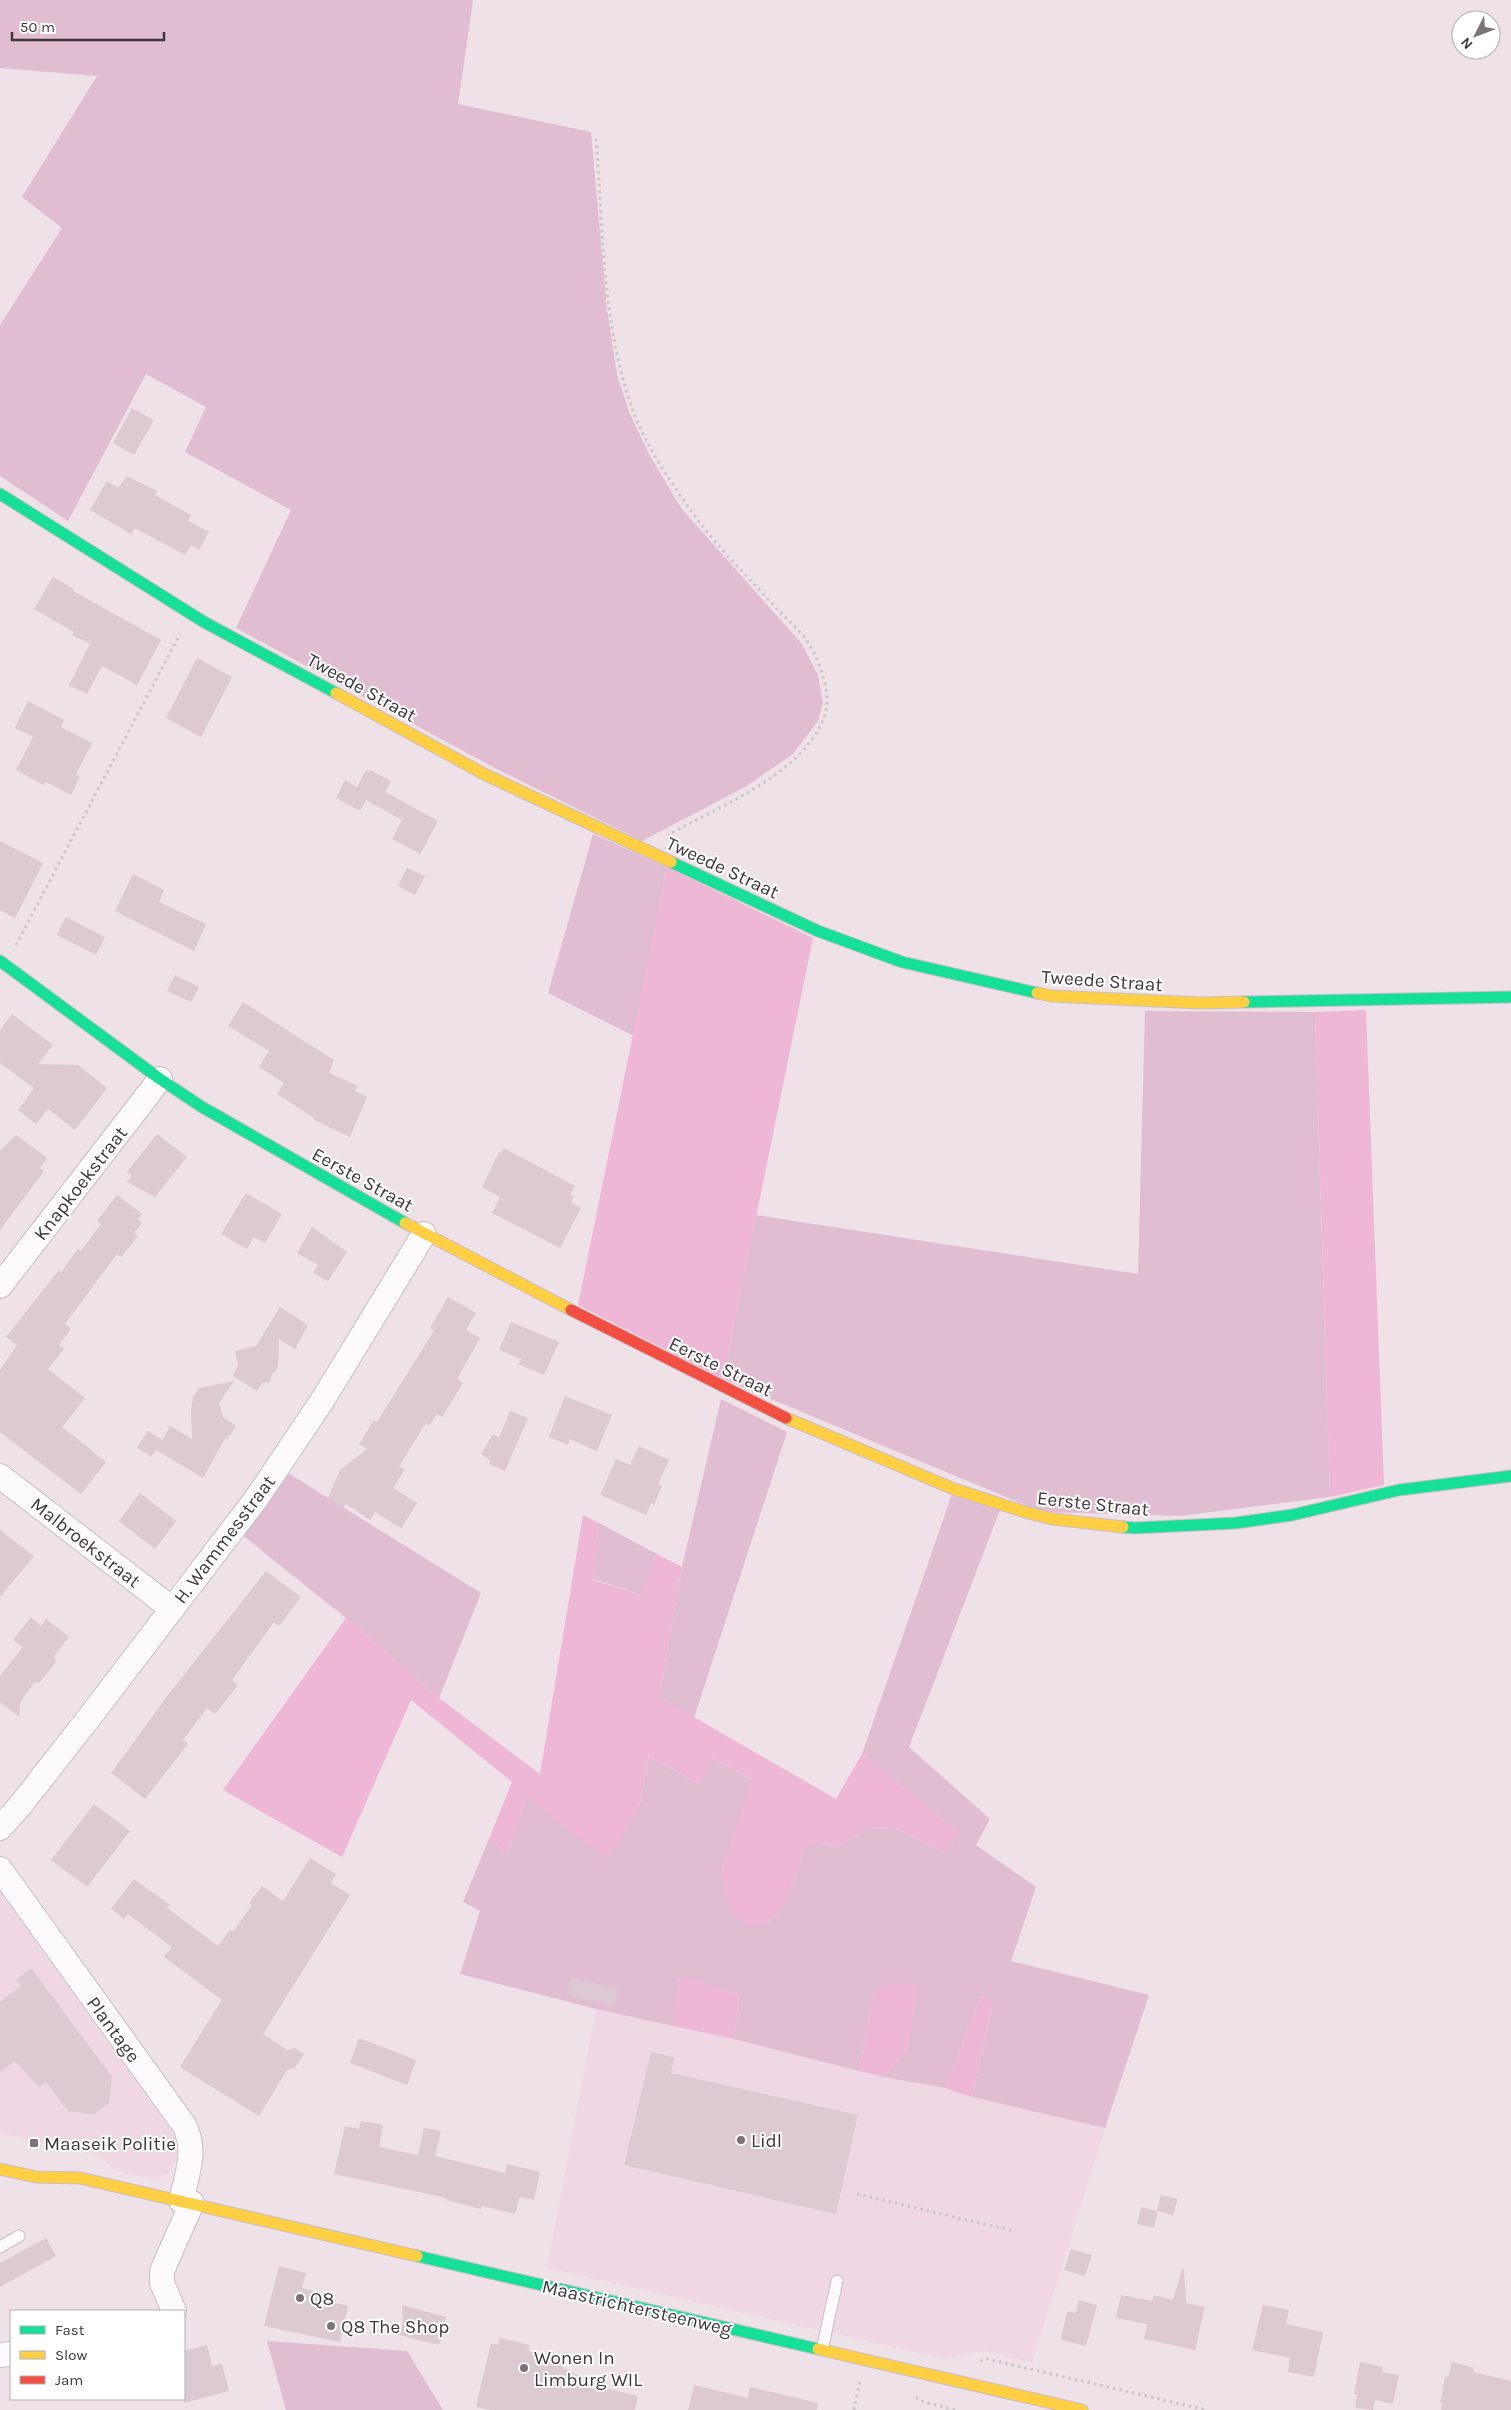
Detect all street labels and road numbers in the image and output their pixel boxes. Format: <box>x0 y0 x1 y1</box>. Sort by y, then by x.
street label: Tweede Straat <box>303 649 420 727</box>
street label: Tweede Straat <box>663 832 782 904</box>
street label: Tweede Straat <box>1041 966 1163 996</box>
street label: Knapkoekstraat <box>30 1122 132 1245</box>
street label: Eerste Straat <box>308 1143 417 1217</box>
street label: Eerste Straat <box>665 1332 776 1401</box>
street label: H. Wammesstraat <box>169 1471 280 1608</box>
street label: Eerste Straat <box>1036 1487 1150 1521</box>
street label: Malbroekstraat <box>26 1493 145 1592</box>
street label: Plantage <box>82 1992 144 2067</box>
street label: Maastrichtersteenweg <box>540 2275 734 2341</box>

